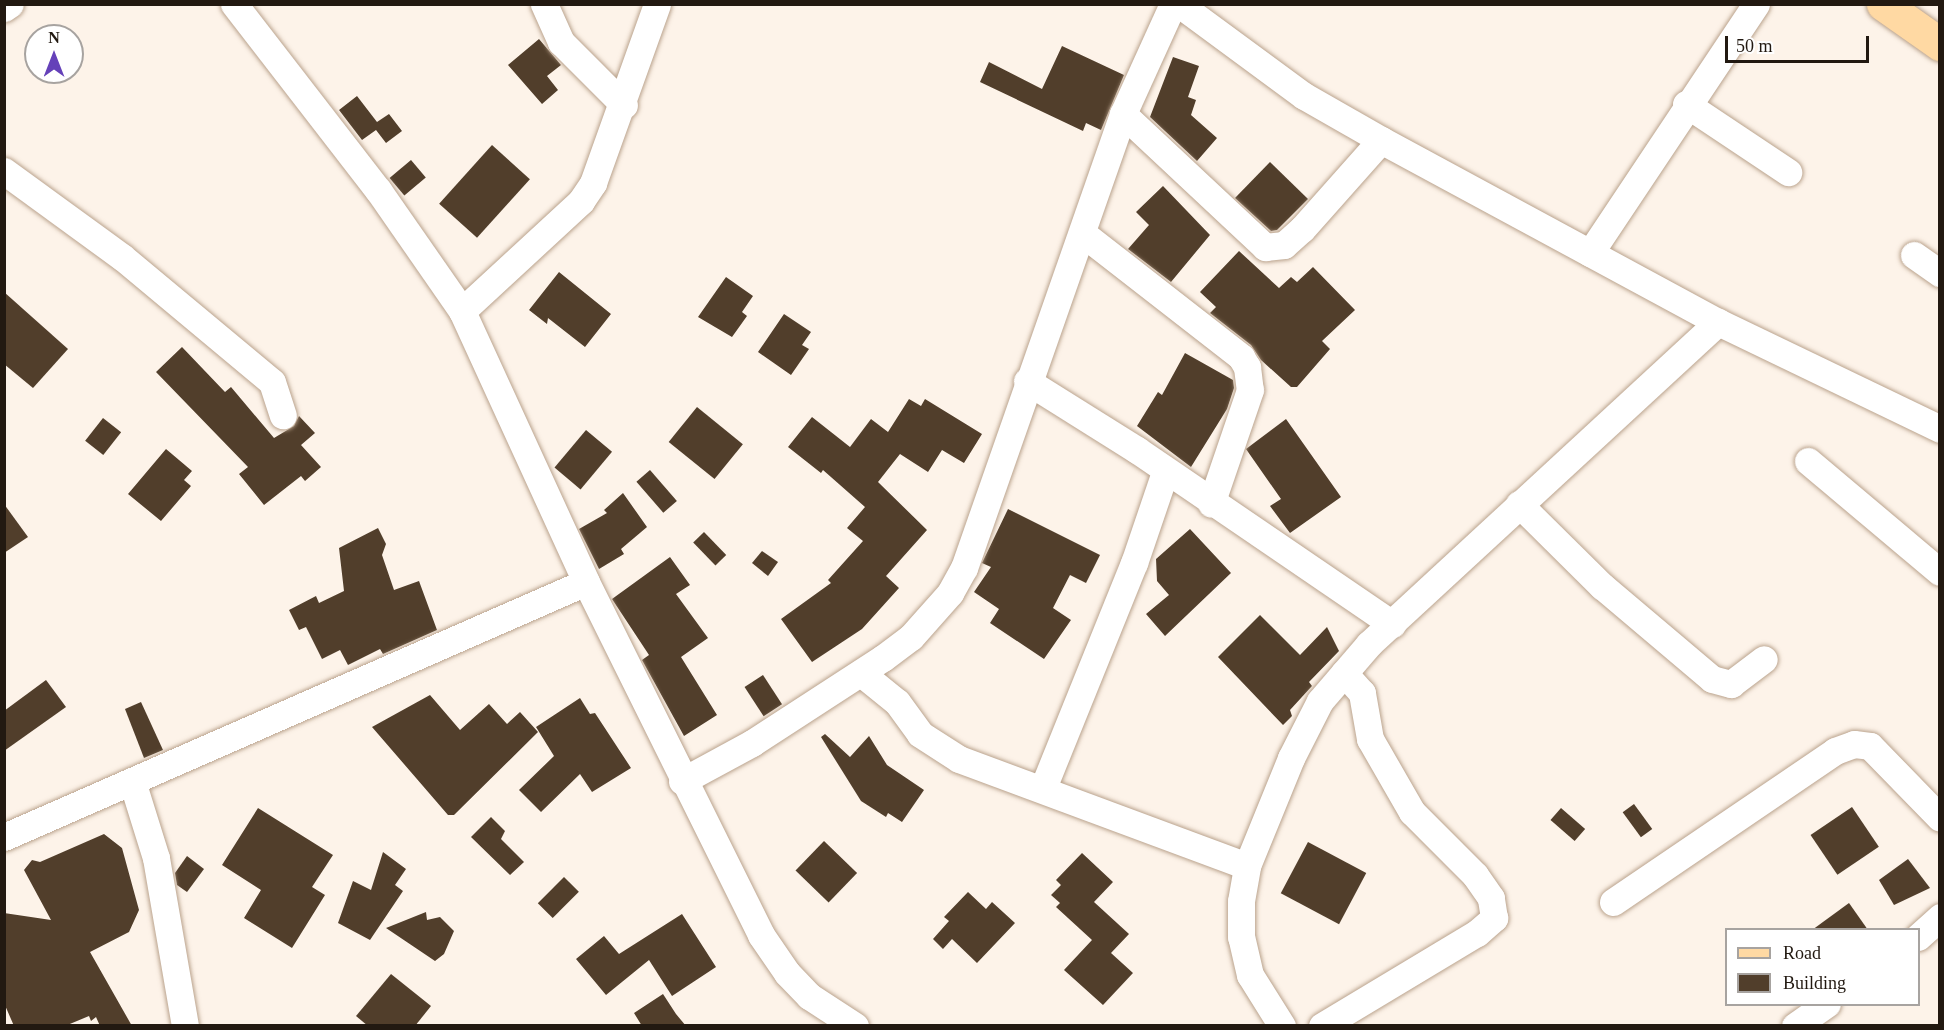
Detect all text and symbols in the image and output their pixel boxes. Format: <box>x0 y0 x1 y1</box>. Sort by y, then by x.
north arrow <box>24 24 84 84</box>
scale bar <box>1728 24 1872 62</box>
text: N <box>48 29 60 46</box>
text: 50 m <box>1736 36 1773 56</box>
legend <box>1725 928 1920 1006</box>
text: Road <box>1783 943 1821 963</box>
text: Building <box>1783 973 1846 993</box>

